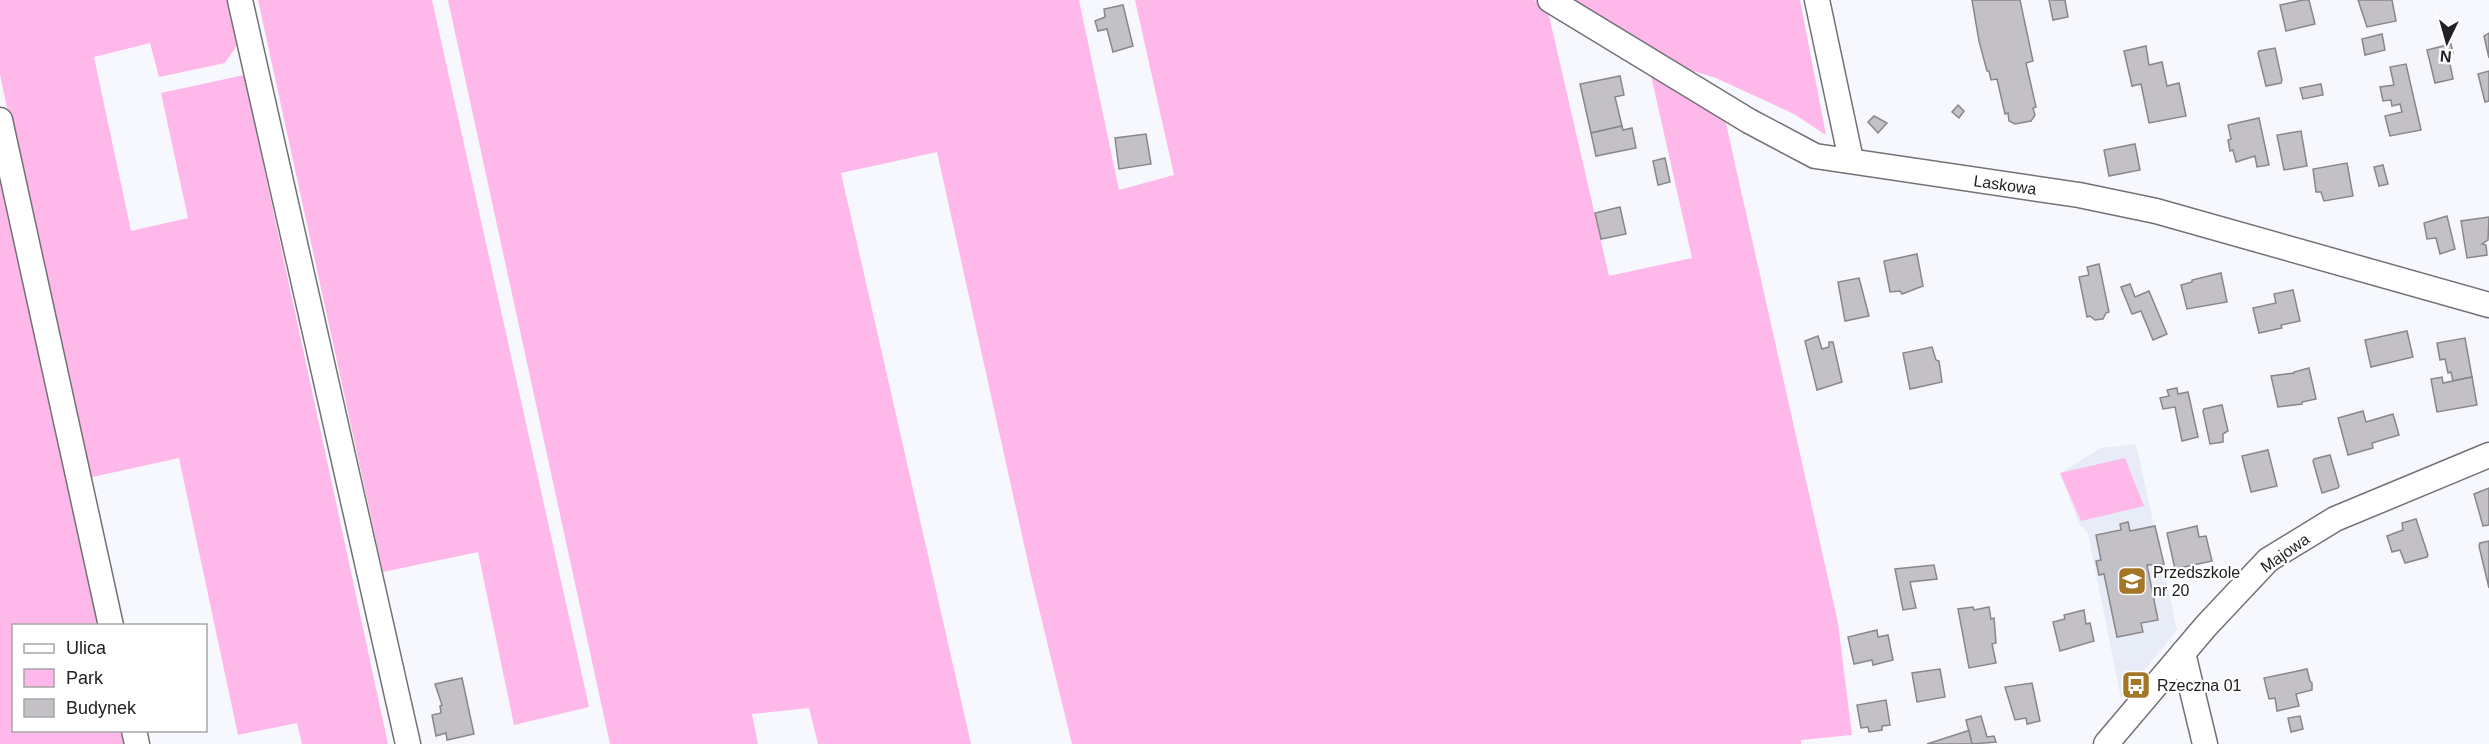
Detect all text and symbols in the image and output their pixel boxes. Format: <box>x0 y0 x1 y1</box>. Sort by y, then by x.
north arrow <box>2417 12 2477 72</box>
text: N <box>2439 47 2452 65</box>
street label: Laskowa <box>1973 172 2038 198</box>
street label: Majowa <box>2258 530 2313 576</box>
place label: Przedszkole nr 20 <box>2153 564 2240 599</box>
school or university icon: Przedszkole nr 20 <box>2116 565 2148 597</box>
legend <box>12 624 207 732</box>
text: Ulica <box>66 638 107 658</box>
text: Park <box>66 668 104 688</box>
bus stop icon: Rzeczna 01 <box>2120 669 2152 701</box>
place label: Rzeczna 01 <box>2157 677 2242 694</box>
text: Budynek <box>66 698 137 718</box>

